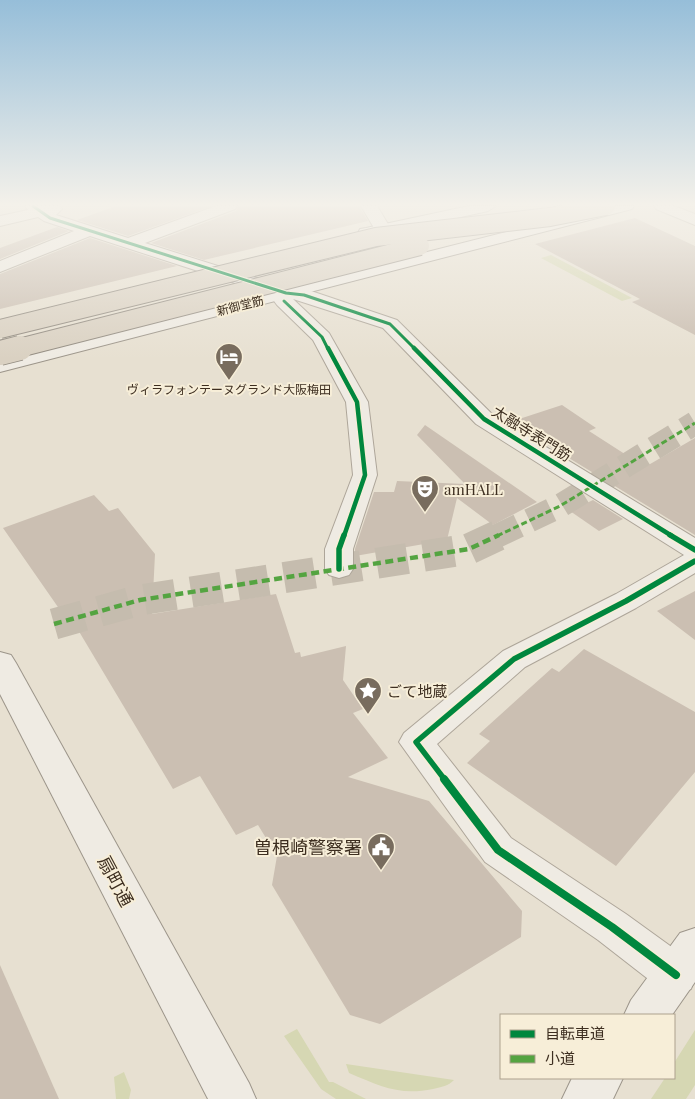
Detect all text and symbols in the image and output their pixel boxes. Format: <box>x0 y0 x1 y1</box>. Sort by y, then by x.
street label: 新御堂筋 <box>215 291 265 319</box>
hotel icon: ヴィラフォンテーヌグランド大阪梅田 <box>214 342 244 381</box>
place label: ヴィラフォンテーヌグランド大阪梅田 <box>127 381 331 397</box>
street label: 太融寺表門筋 <box>489 401 575 465</box>
theatre icon: amHALL <box>410 474 440 513</box>
place label: amHALL <box>444 479 503 499</box>
place icon: ごて地蔵 <box>353 676 383 715</box>
place label: ごて地蔵 <box>387 681 447 701</box>
public building icon: 曽根崎警察署 <box>366 832 396 871</box>
place label: 曽根崎警察署 <box>254 835 362 859</box>
street label: 扇町通 <box>93 852 139 910</box>
legend <box>500 1014 675 1079</box>
text: 自転車道 <box>545 1023 605 1043</box>
text: 小道 <box>545 1048 575 1068</box>

